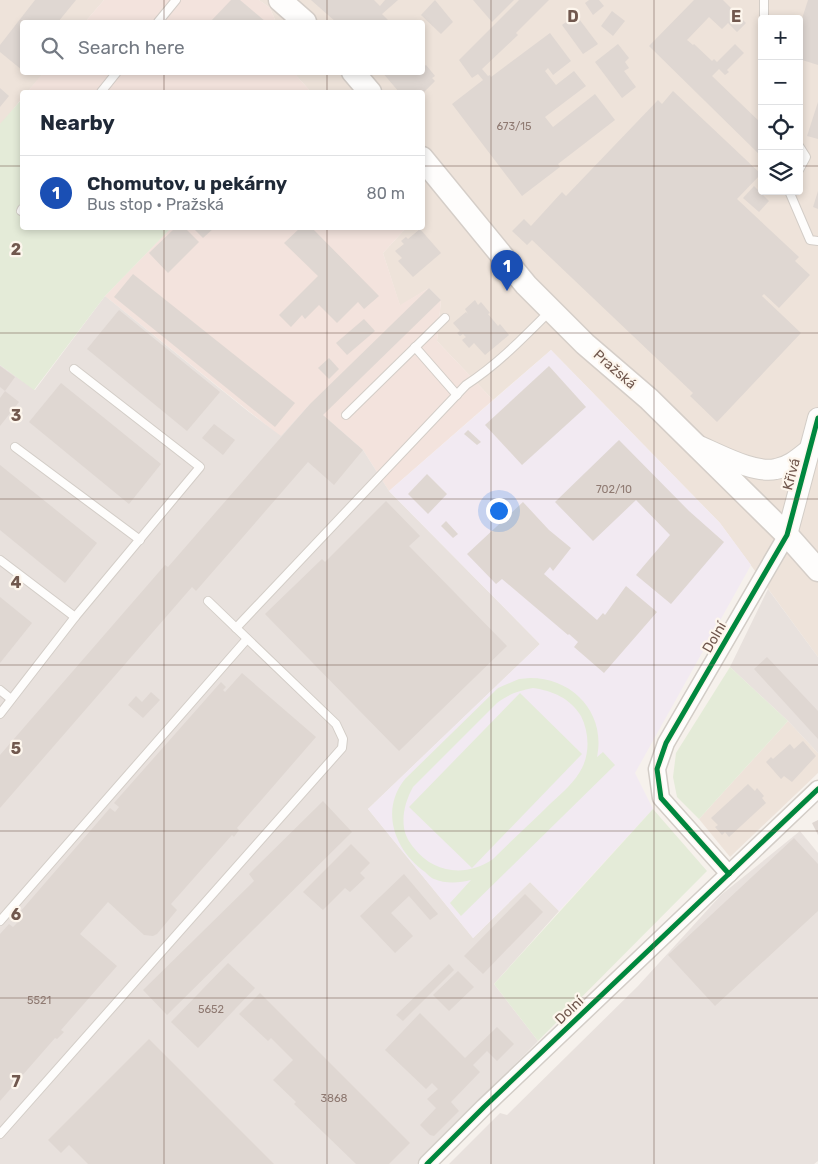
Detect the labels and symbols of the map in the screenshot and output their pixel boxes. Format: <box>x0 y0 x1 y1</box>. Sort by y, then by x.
text: D <box>567 7 579 26</box>
text: E <box>731 7 741 26</box>
house number: 673/15 <box>497 120 532 133</box>
text: 2 <box>11 240 21 259</box>
pin: 1 <box>491 250 523 291</box>
street label: Pražská <box>590 346 639 393</box>
text: 3 <box>11 406 21 425</box>
street label: Křivá <box>779 456 804 492</box>
house number: 702/10 <box>596 483 632 496</box>
your location <box>486 498 512 524</box>
text: 4 <box>11 573 22 592</box>
street label: Dolní <box>699 618 730 656</box>
text: 5 <box>11 739 21 758</box>
text: 6 <box>11 905 21 924</box>
street label: Dolní <box>552 992 588 1028</box>
house number: 5521 <box>27 994 51 1007</box>
house number: 5652 <box>198 1003 224 1016</box>
text: 7 <box>11 1072 21 1091</box>
house number: 3868 <box>320 1092 348 1105</box>

